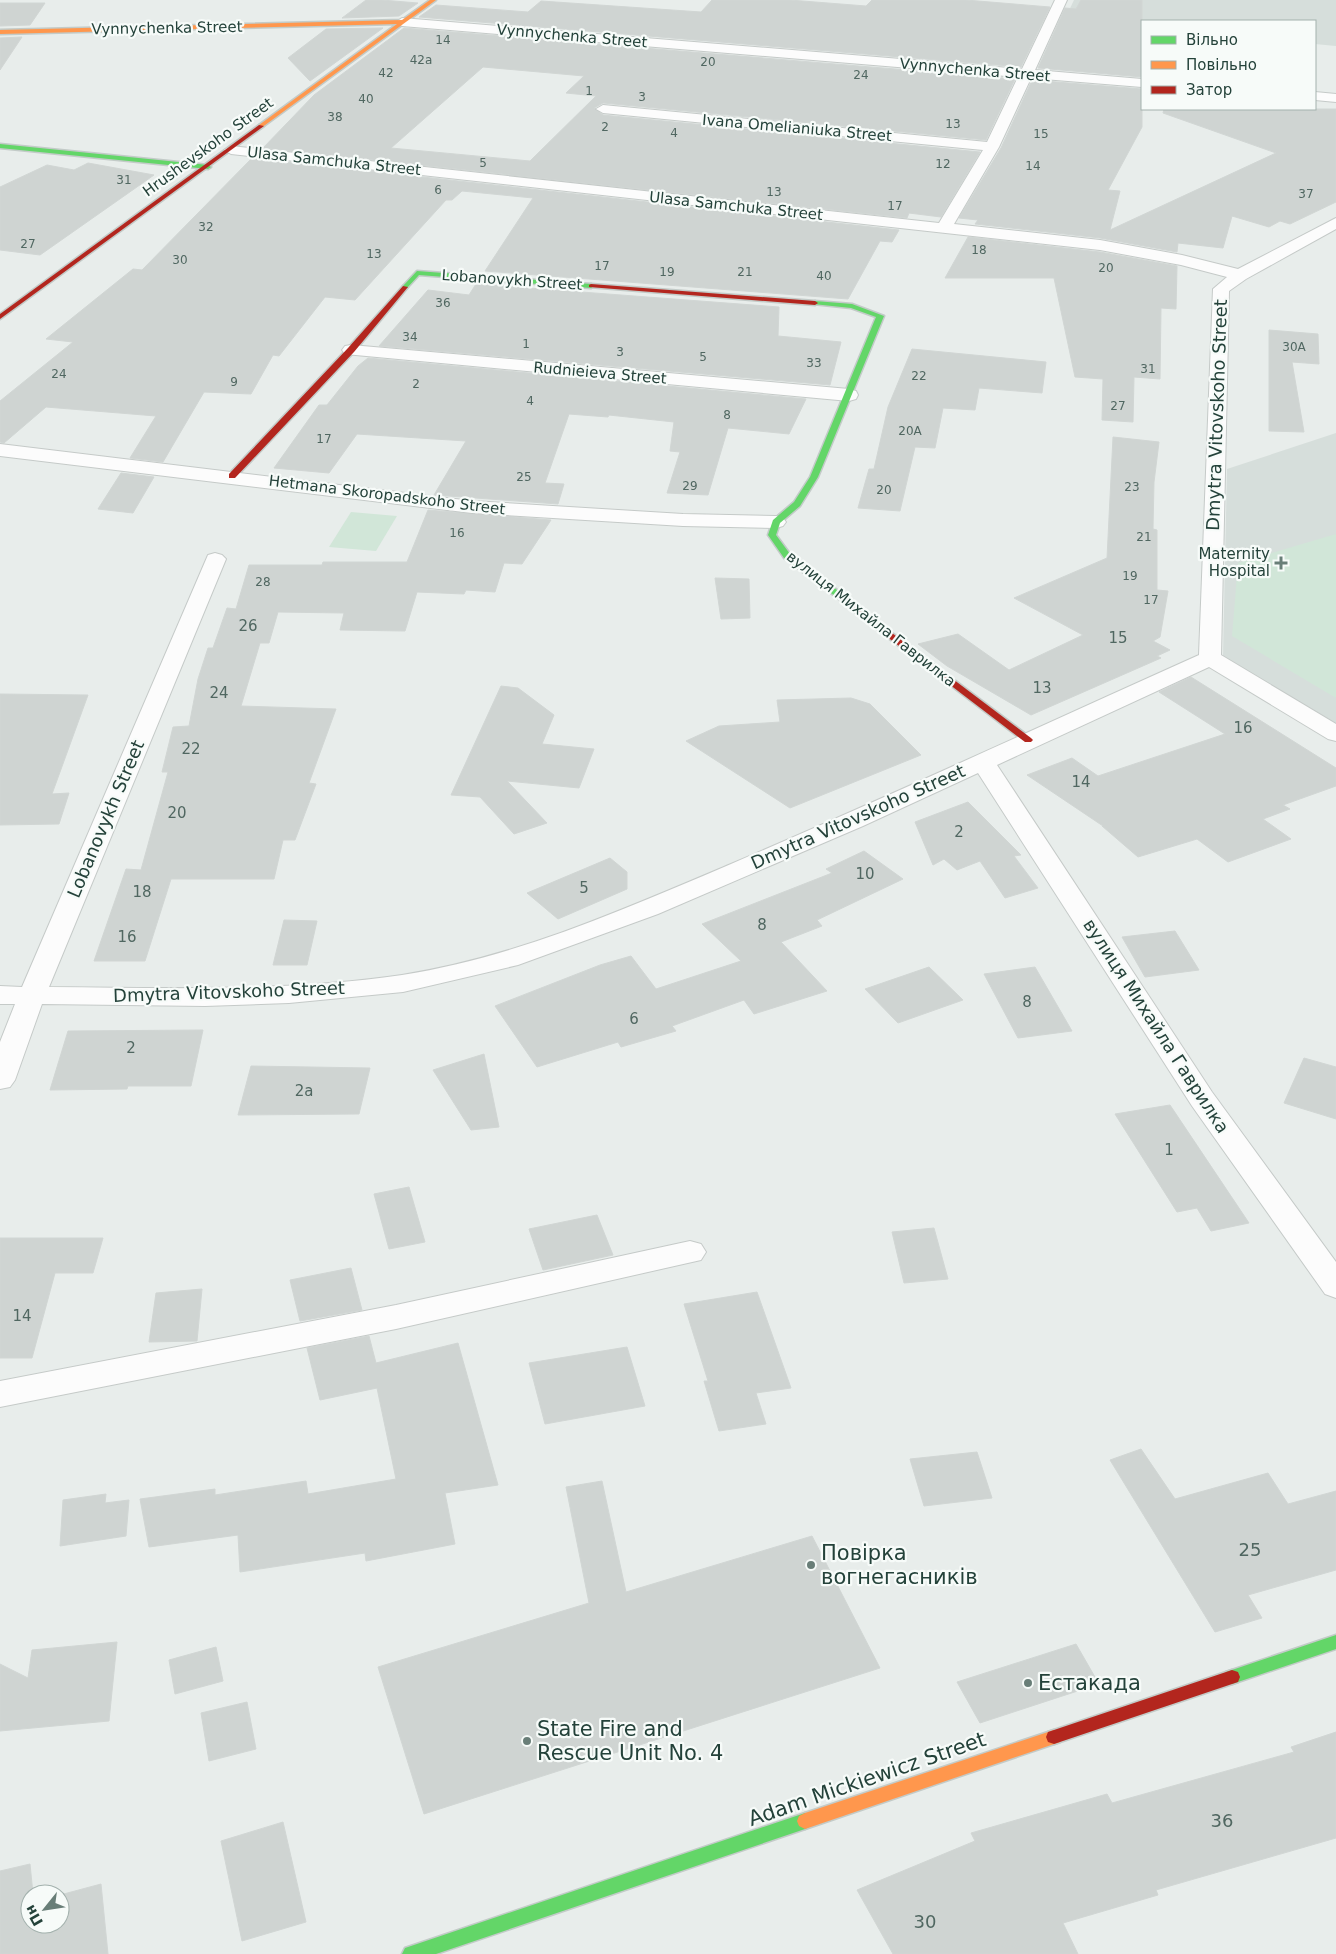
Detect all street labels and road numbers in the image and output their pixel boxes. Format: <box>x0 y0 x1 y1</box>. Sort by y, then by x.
street label: Vynnychenka Street <box>91 18 243 38</box>
street label: Vynnychenka Street <box>496 20 648 52</box>
street label: Vynnychenka Street <box>899 54 1051 86</box>
street label: Hrushevskoho Street <box>139 94 277 200</box>
street label: Ivana Omelianiuka Street <box>701 111 893 145</box>
street label: Ulasa Samchuka Street <box>246 143 422 179</box>
street label: Ulasa Samchuka Street <box>648 188 824 224</box>
street label: Lobanovykh Street <box>441 266 583 294</box>
street label: Dmytra Vitovskoho Street <box>1202 299 1231 531</box>
street label: Rudnieieva Street <box>533 358 667 388</box>
street label: Hetmana Skoropadskoho Street <box>268 472 506 518</box>
street label: вулиця Михайла Гаврилка <box>783 547 959 691</box>
street label: Lobanovykh Street <box>63 737 148 901</box>
street label: Dmytra Vitovskoho Street <box>748 760 968 873</box>
street label: вулиця Михайла Гаврилка <box>1079 915 1234 1137</box>
street label: Dmytra Vitovskoho Street <box>113 977 345 1006</box>
street label: Adam Mickiewicz Street <box>745 1727 989 1831</box>

